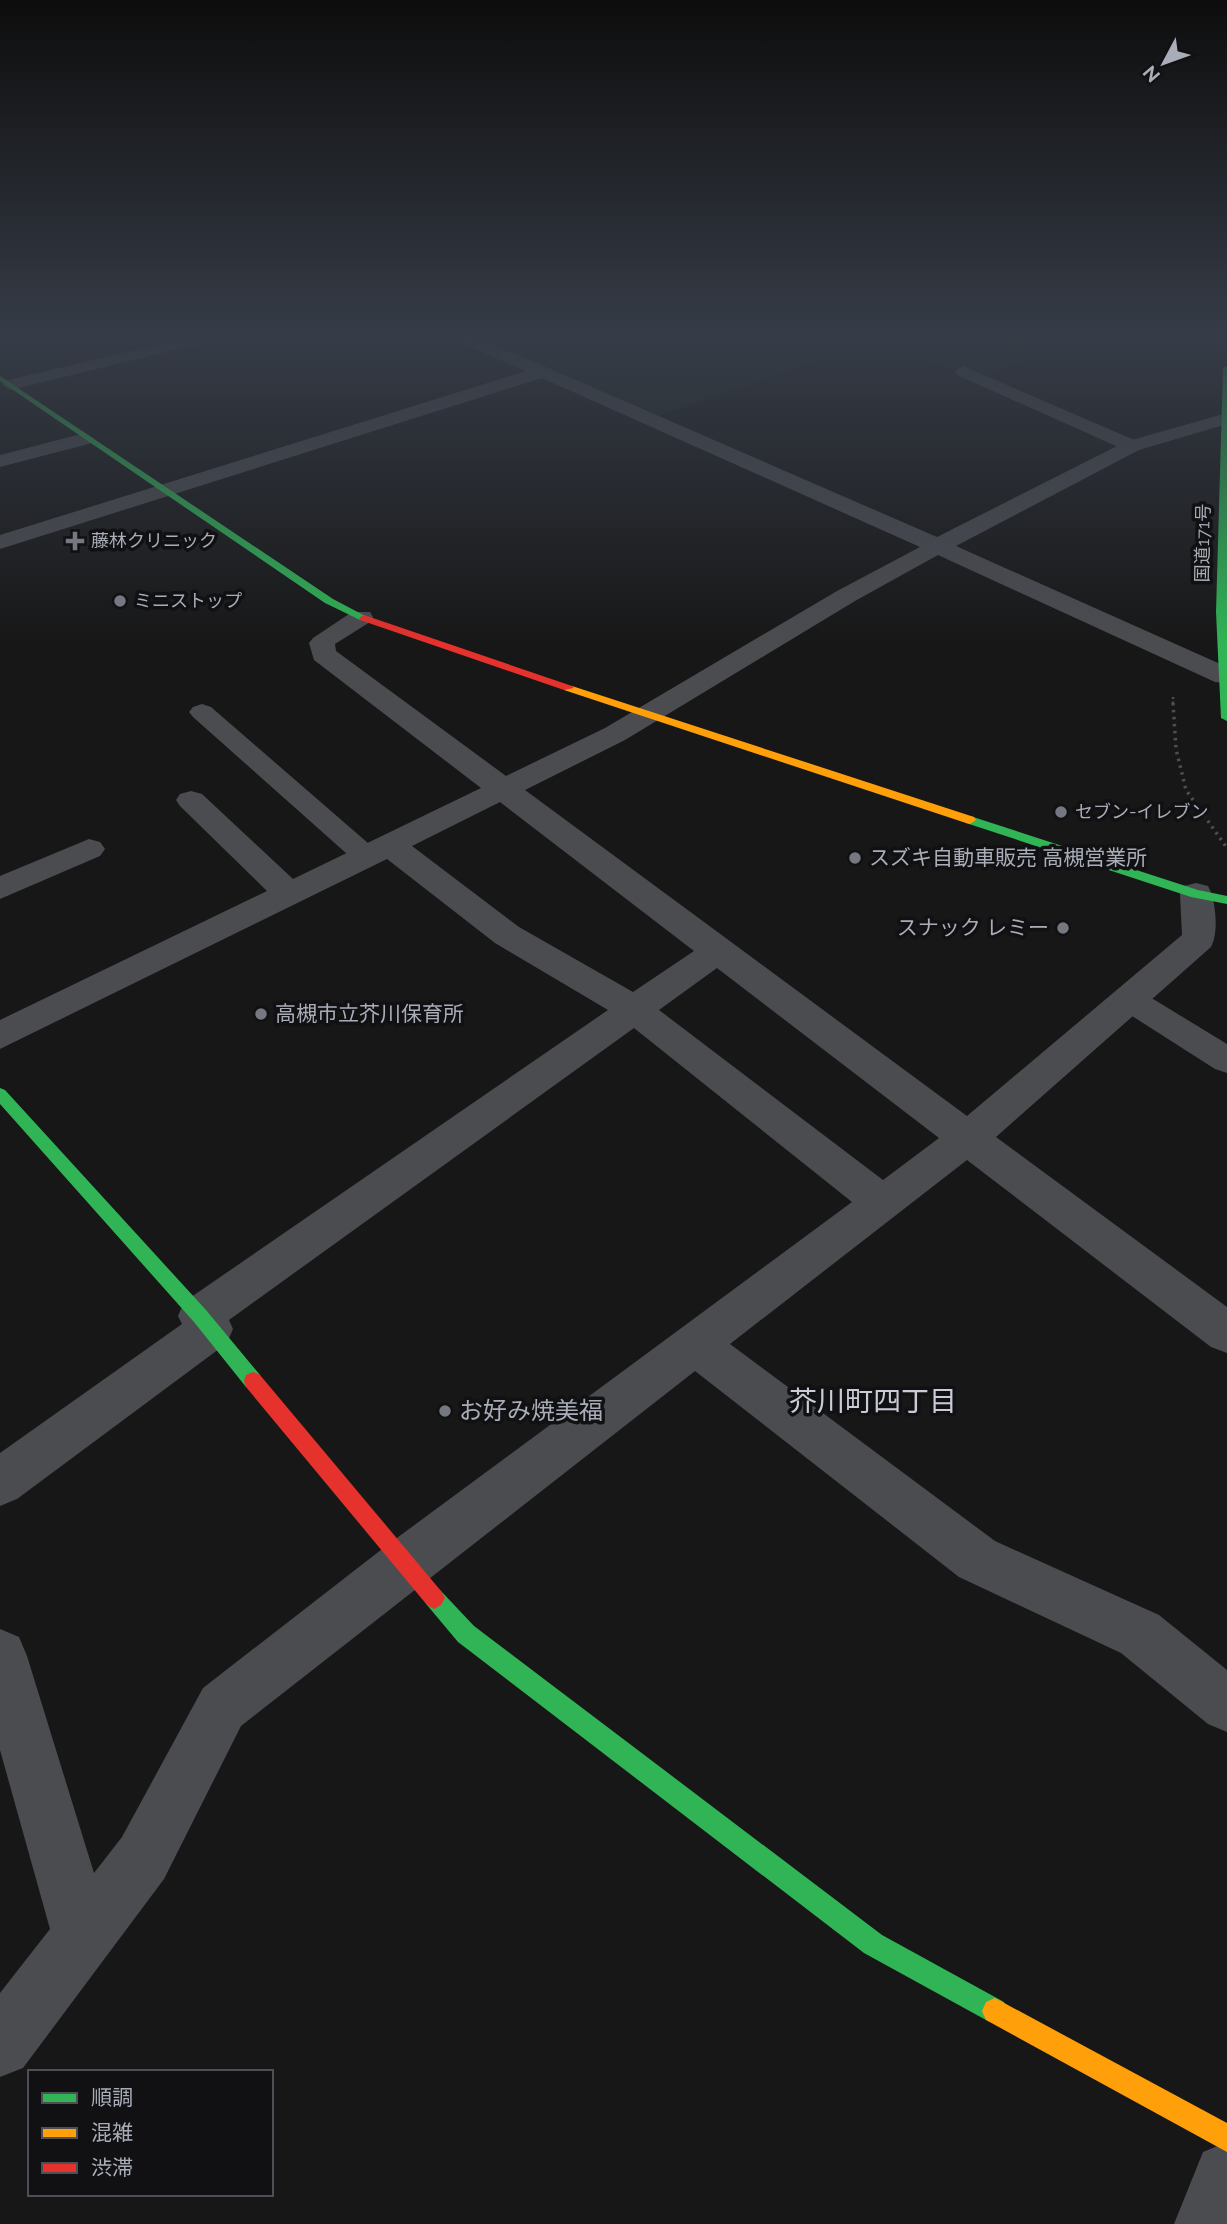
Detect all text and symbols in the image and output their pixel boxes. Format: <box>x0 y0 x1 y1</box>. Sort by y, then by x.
north arrow <box>1129 28 1199 98</box>
text: N <box>1138 61 1164 87</box>
street label: 国道171号 <box>1191 503 1214 583</box>
place label: 藤林クリニック <box>91 530 217 551</box>
marker: 藤林クリニック <box>65 531 85 551</box>
place label: ミニストップ <box>134 590 242 611</box>
marker: ミニストップ <box>112 593 128 609</box>
place label: セブン-イレブン <box>1075 801 1209 822</box>
marker: セブン-イレブン <box>1053 804 1069 820</box>
place label: スズキ自動車販売 高槻営業所 <box>869 845 1147 870</box>
marker: スズキ自動車販売 高槻営業所 <box>847 850 863 866</box>
place label: スナック レミー <box>897 915 1049 940</box>
marker: スナック レミー <box>1055 920 1071 936</box>
place label: 高槻市立芥川保育所 <box>275 1001 464 1026</box>
marker: 高槻市立芥川保育所 <box>253 1006 269 1022</box>
district label: 芥川町四丁目 <box>789 1385 957 1418</box>
place label: お好み焼美福 <box>459 1396 603 1425</box>
marker: お好み焼美福 <box>437 1403 453 1419</box>
legend <box>28 2070 273 2196</box>
text: 順調 <box>91 2085 133 2110</box>
text: 混雑 <box>91 2120 133 2145</box>
text: 渋滞 <box>91 2155 133 2180</box>

